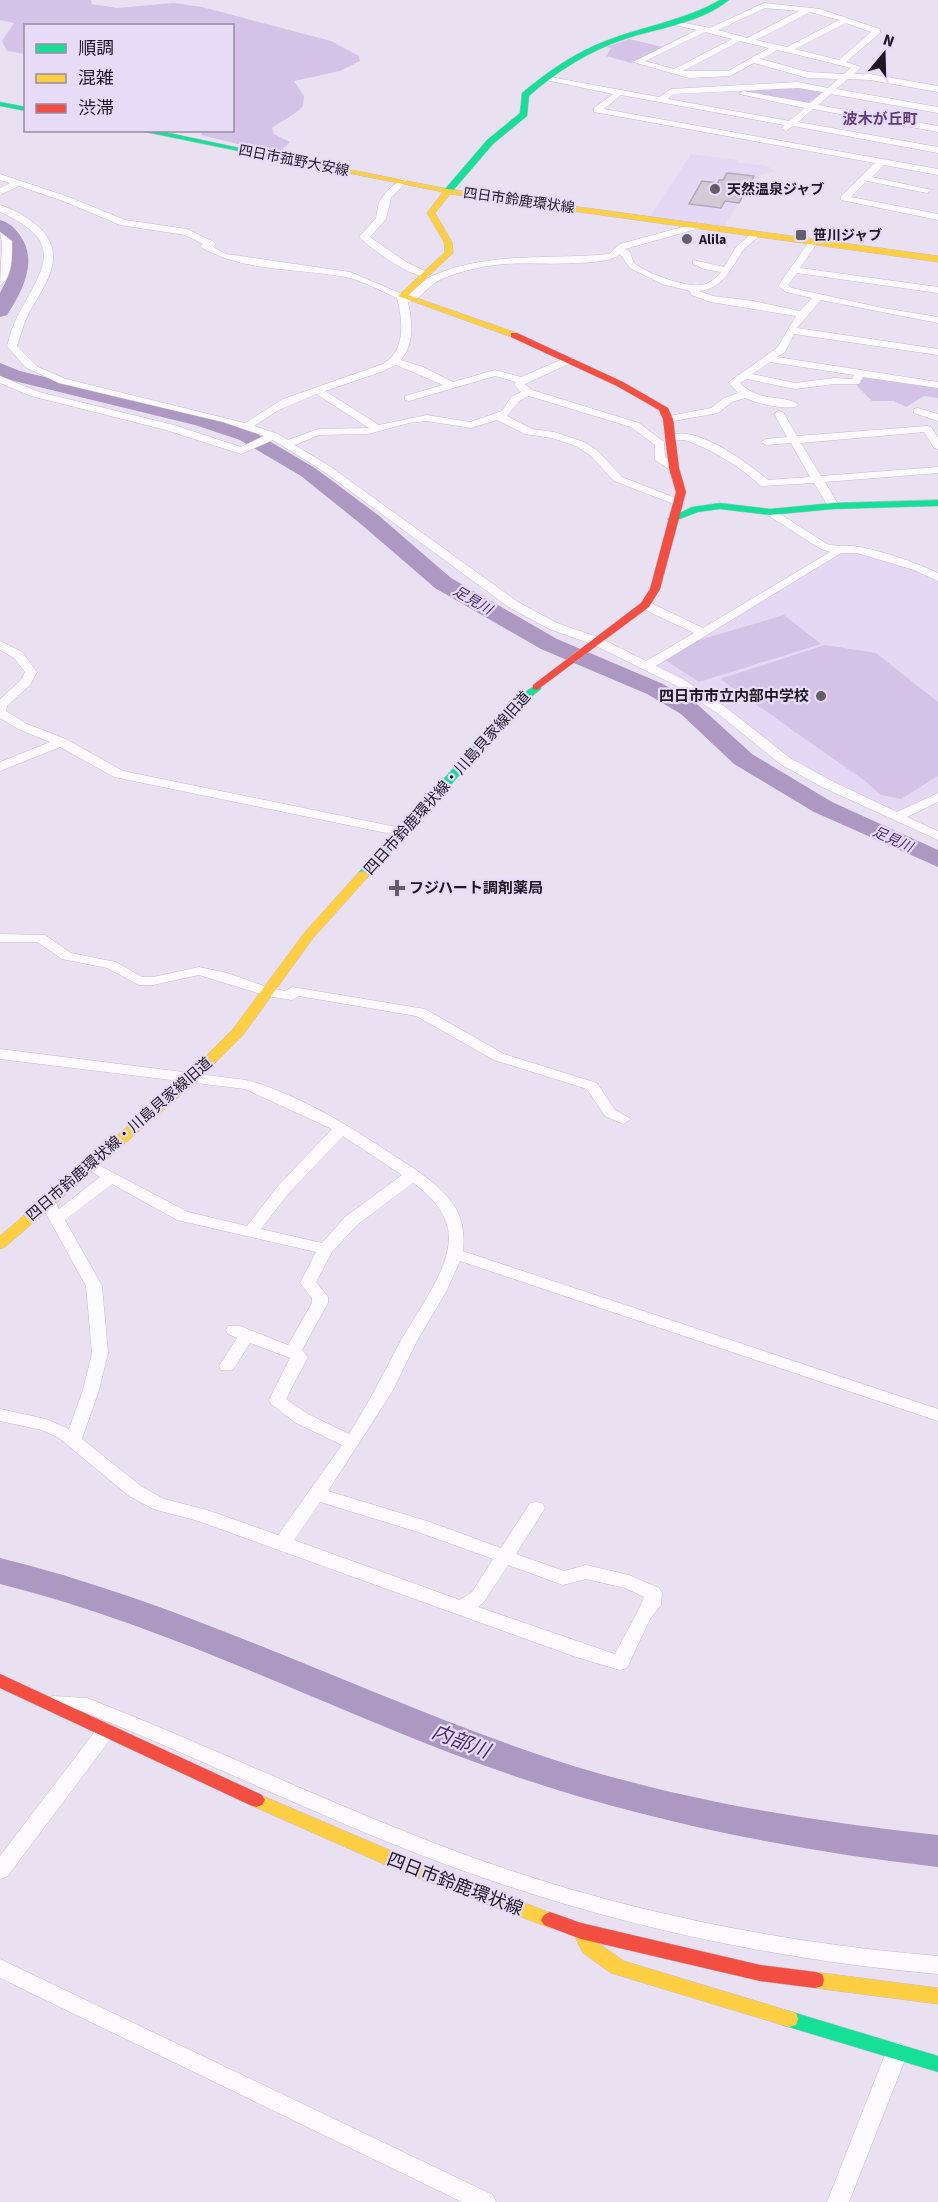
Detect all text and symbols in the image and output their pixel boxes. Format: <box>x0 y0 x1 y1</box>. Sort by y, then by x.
legend <box>24 24 234 132</box>
north arrow <box>854 24 914 84</box>
text: N <box>880 29 897 53</box>
text: 順調 <box>78 36 114 61</box>
text: 混雑 <box>78 66 114 91</box>
text: 渋滞 <box>78 96 114 121</box>
district label: 波木が丘町 <box>842 109 918 130</box>
street label: 四日市菰野大安線 <box>237 140 351 181</box>
place label: 天然温泉ジャブ <box>727 180 824 200</box>
marker: 天然温泉ジャブ <box>708 182 722 196</box>
street label: 四日市鈴鹿環状線 <box>462 183 576 219</box>
place label: 笹川ジャブ <box>813 226 882 246</box>
marker: 笹川ジャブ <box>794 228 808 242</box>
place label: Alila <box>698 230 726 250</box>
marker: Alila <box>680 232 694 246</box>
water label: 足見川 <box>449 582 497 621</box>
place label: 四日市市立内部中学校 <box>659 686 809 707</box>
street label: 四日市鈴鹿環状線・川島貝家線旧道 <box>359 687 535 880</box>
marker: 四日市市立内部中学校 <box>814 689 828 703</box>
water label: 足見川 <box>869 822 918 858</box>
place label: フジハート調剤薬局 <box>409 878 543 899</box>
marker: フジハート調剤薬局 <box>390 881 404 895</box>
street label: 四日市鈴鹿環状線・川島貝家線旧道 <box>22 1053 217 1226</box>
water label: 内部川 <box>428 1718 496 1766</box>
street label: 四日市鈴鹿環状線 <box>383 1847 527 1922</box>

